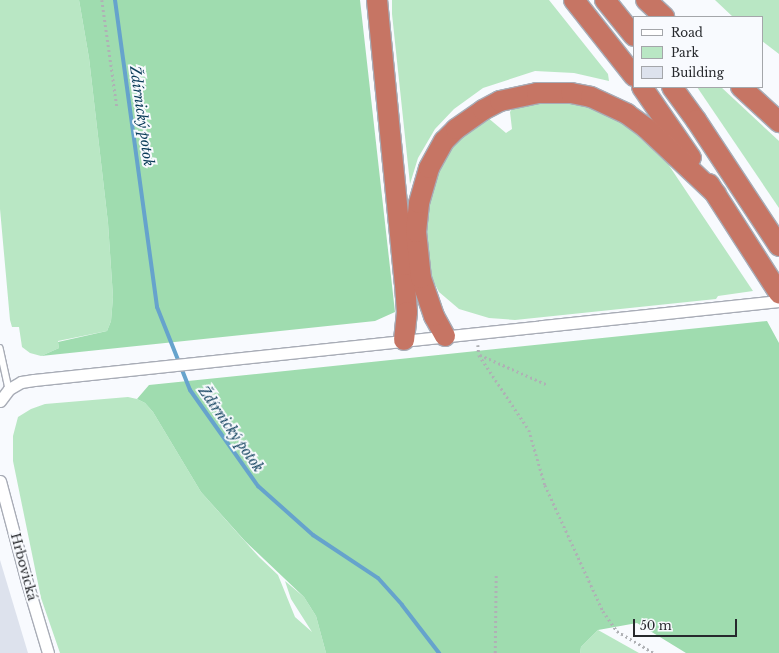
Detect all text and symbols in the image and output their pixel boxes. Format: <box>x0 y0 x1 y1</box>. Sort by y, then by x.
legend <box>633 16 763 88</box>
text: Road <box>671 25 703 40</box>
text: Park <box>671 45 699 60</box>
water label: Ždírnický potok <box>127 64 157 168</box>
text: Building <box>671 65 724 80</box>
water label: Ždírnický potok <box>195 383 267 475</box>
street label: Hrbovická <box>6 531 40 603</box>
scale bar <box>635 611 739 637</box>
text: 50 m <box>640 618 672 633</box>

